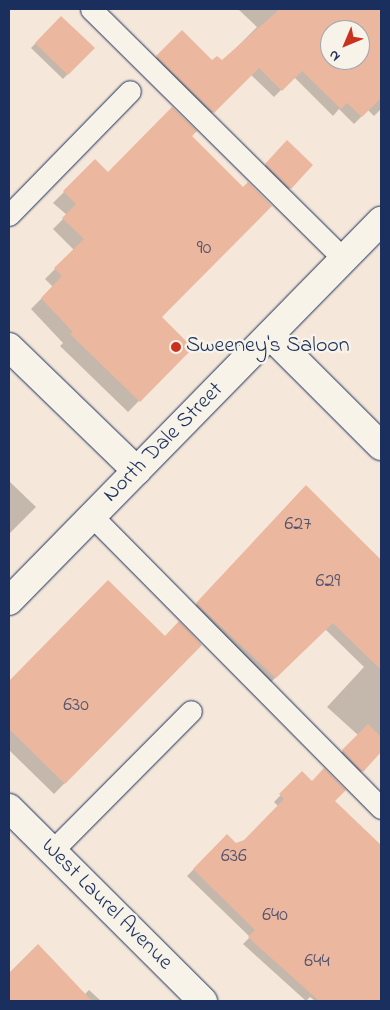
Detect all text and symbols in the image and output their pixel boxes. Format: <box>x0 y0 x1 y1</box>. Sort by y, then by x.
north arrow <box>320 20 370 70</box>
text: N <box>324 44 346 66</box>
house number: 90 <box>197 236 211 260</box>
place label: Sweeney's Saloon <box>186 334 350 360</box>
marker: Sweeney's Saloon <box>170 341 182 353</box>
street label: North Dale Street <box>98 377 230 509</box>
house number: 627 <box>285 512 311 536</box>
house number: 629 <box>316 569 340 593</box>
house number: 630 <box>63 693 89 717</box>
street label: West Laurel Avenue <box>35 834 177 976</box>
house number: 636 <box>221 844 247 868</box>
house number: 640 <box>262 903 288 927</box>
house number: 644 <box>304 949 330 973</box>

